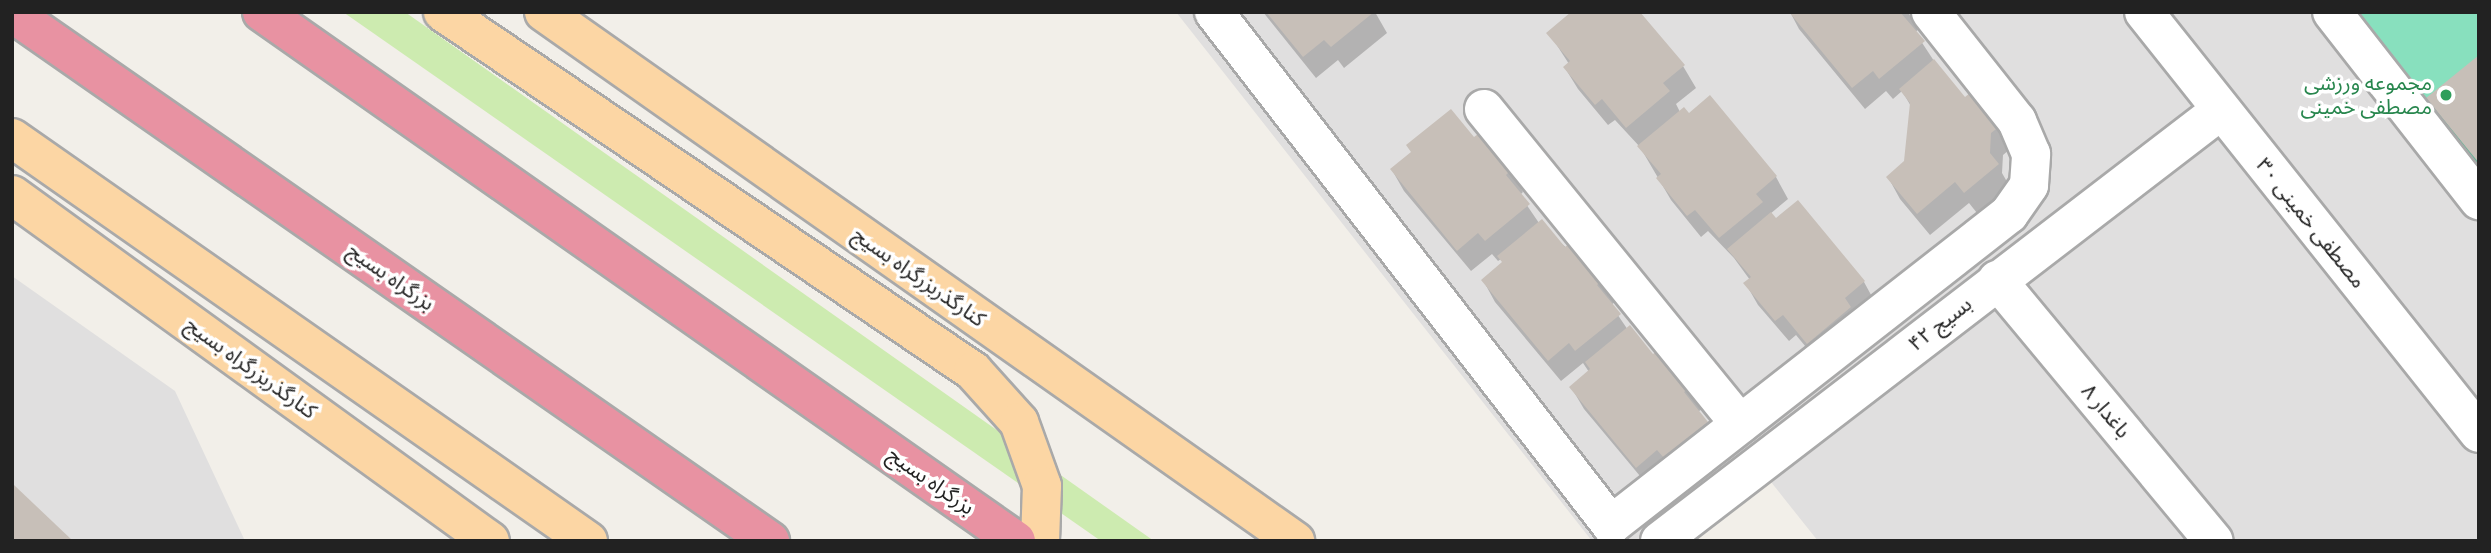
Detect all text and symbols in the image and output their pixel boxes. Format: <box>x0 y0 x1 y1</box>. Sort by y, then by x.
place label: مجموعه ورزشی مصطفی خمینی <box>2301 70 2432 120</box>
marker: مجموعه ورزشی مصطفی خمینی <box>2438 87 2454 103</box>
street label: مصطفی خمینی ۳۰ <box>2251 153 2371 293</box>
street label: کنارگذربزرگراه بسیج <box>848 222 990 332</box>
street label: بزرگراه بسیج <box>343 238 439 316</box>
street label: بسیج ۴۲ <box>1903 291 1977 357</box>
street label: کنارگذربزرگراه بسیج <box>180 312 322 424</box>
street label: باغدار ۸ <box>2076 379 2136 443</box>
street label: بزرگراه بسیج <box>883 442 979 520</box>

